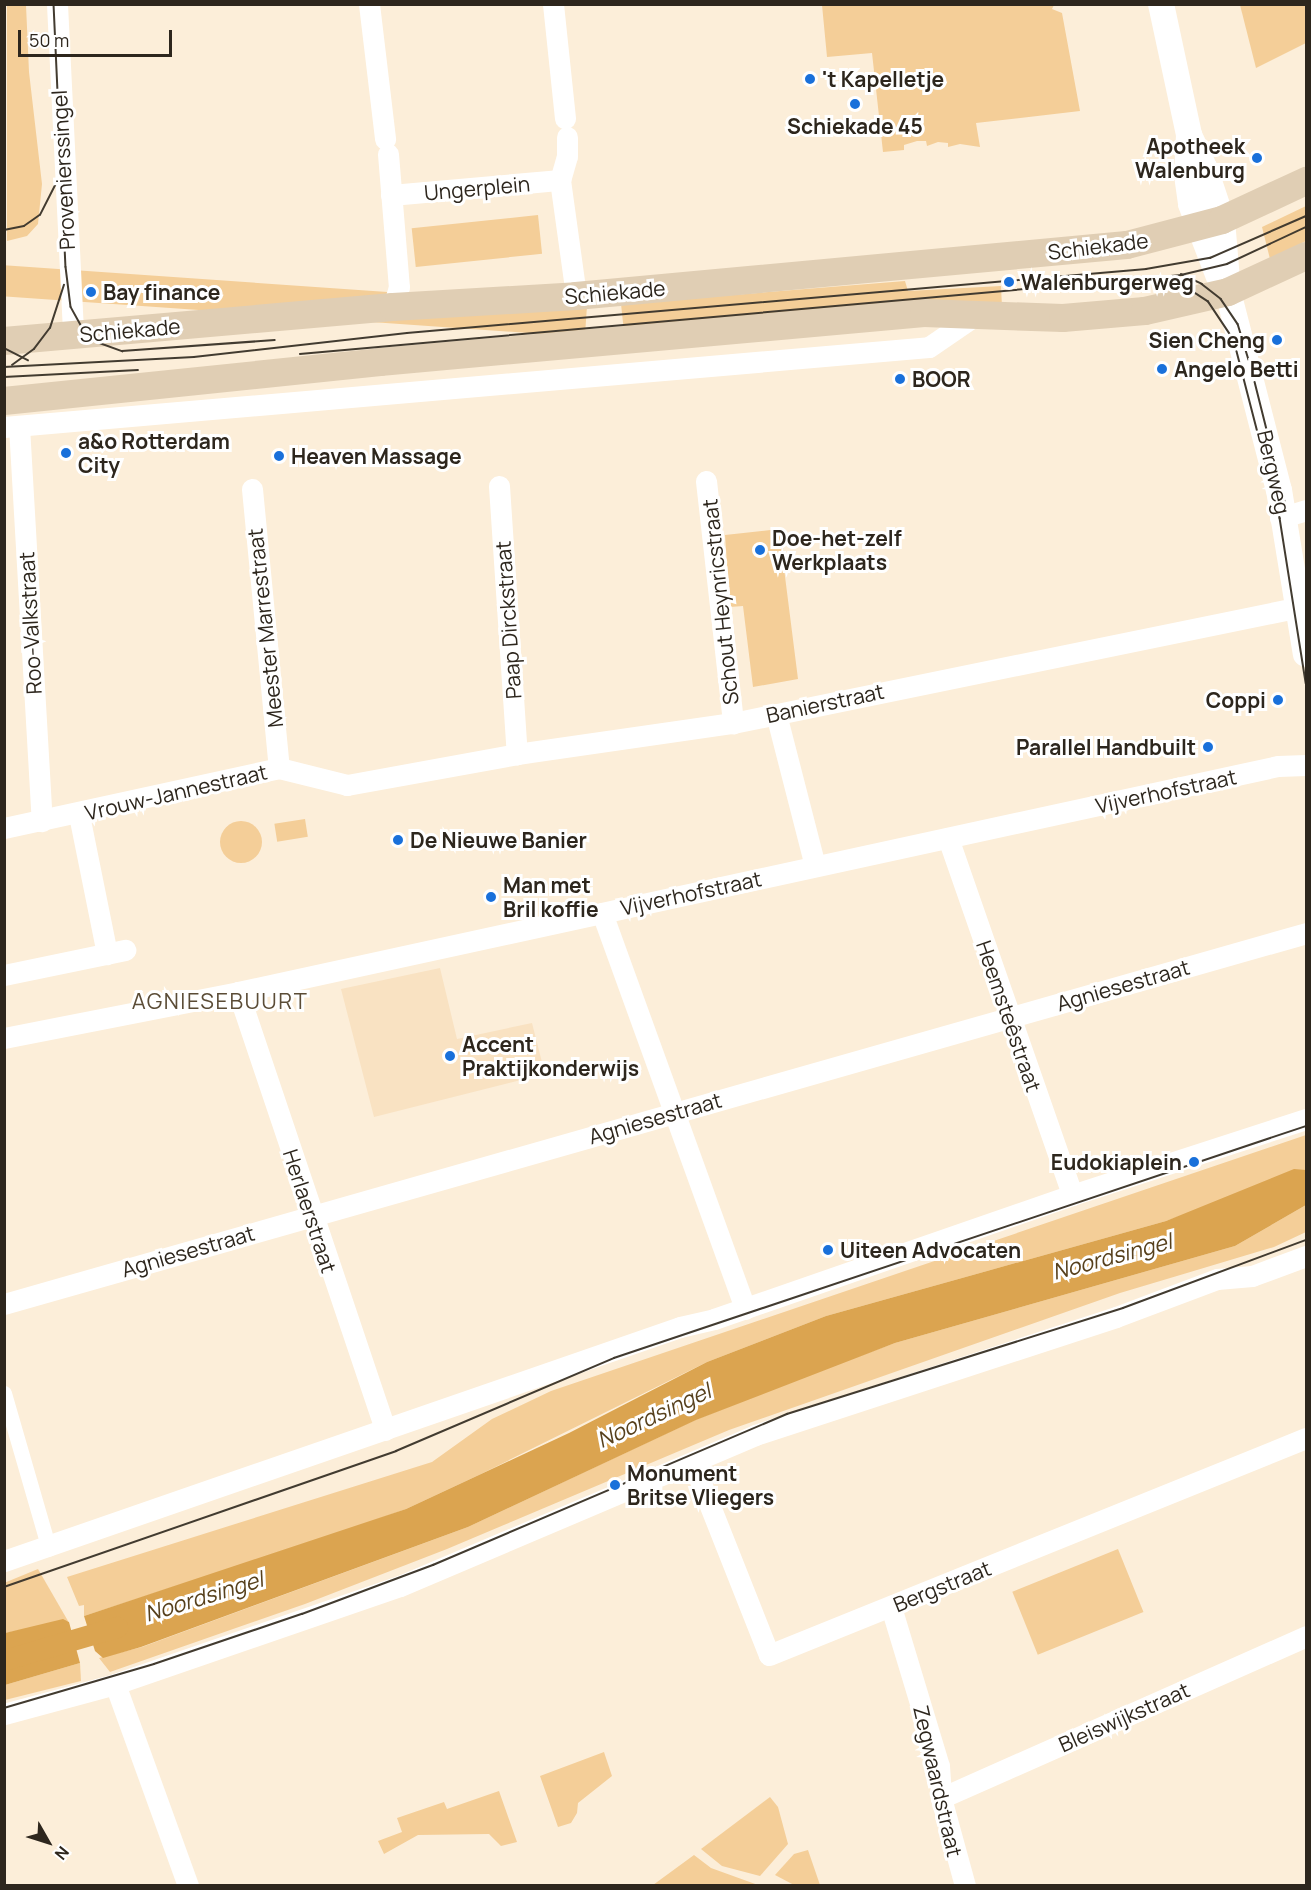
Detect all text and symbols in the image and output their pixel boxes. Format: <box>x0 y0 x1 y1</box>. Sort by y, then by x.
scale bar <box>21 18 176 56</box>
text: 50 m <box>29 28 69 52</box>
place label: 't Kapelletje <box>822 66 944 92</box>
marker: 't Kapelletje <box>803 72 817 86</box>
street label: Provenierssingel <box>46 89 80 251</box>
marker: Schiekade 45 <box>848 97 862 111</box>
place label: Schiekade 45 <box>787 113 923 139</box>
place label: Apotheek Walenburg <box>1135 133 1245 183</box>
marker: Apotheek Walenburg <box>1250 151 1264 165</box>
street label: Ungerplein <box>423 171 531 205</box>
street label: Schiekade <box>1046 227 1150 265</box>
place label: Walenburgerweg <box>1021 269 1194 295</box>
street label: Schiekade <box>564 275 666 309</box>
marker: Walenburgerweg <box>1002 275 1016 289</box>
place label: Bay finance <box>103 279 220 305</box>
marker: Bay finance <box>84 285 98 299</box>
street label: Schiekade <box>79 313 181 347</box>
place label: Sien Cheng <box>1149 327 1265 353</box>
marker: Sien Cheng <box>1270 333 1284 347</box>
place label: Angelo Betti <box>1174 356 1299 382</box>
marker: Angelo Betti <box>1155 362 1169 376</box>
place label: BOOR <box>912 366 971 392</box>
marker: BOOR <box>893 372 907 386</box>
place label: a&o Rotterdam City <box>78 428 230 478</box>
street label: Bergweg <box>1252 428 1296 516</box>
place label: Heaven Massage <box>291 443 462 469</box>
marker: a&o Rotterdam City <box>59 446 73 460</box>
marker: Heaven Massage <box>272 449 286 463</box>
street label: Schout Heynricstraat <box>697 498 743 706</box>
place label: Doe-het-zelf Werkplaats <box>772 525 902 575</box>
street label: Meester Marrestraat <box>242 527 288 729</box>
street label: Paap Dirckstraat <box>490 540 526 700</box>
marker: Doe-het-zelf Werkplaats <box>753 543 767 557</box>
street label: Roo-Valkstraat <box>14 551 46 695</box>
street label: Banierstraat <box>764 678 886 728</box>
place label: Coppi <box>1206 687 1266 713</box>
marker: Coppi <box>1271 693 1285 707</box>
place label: Parallel Handbuilt <box>1016 734 1196 760</box>
marker: Parallel Handbuilt <box>1201 740 1215 754</box>
street label: Vrouw-Jannestraat <box>82 759 270 825</box>
street label: Vijverhofstraat <box>1093 764 1239 818</box>
place label: De Nieuwe Banier <box>410 827 587 853</box>
marker: De Nieuwe Banier <box>391 833 405 847</box>
street label: Vijverhofstraat <box>618 866 764 920</box>
place label: Man met Bril koffie <box>503 872 599 922</box>
marker: Man met Bril koffie <box>484 890 498 904</box>
street label: Heemsteêstraat <box>971 937 1047 1095</box>
street label: Agniesestraat <box>1054 954 1192 1016</box>
district label: AGNIESEBUURT <box>132 989 308 1015</box>
place label: Accent Praktijkonderwijs <box>462 1031 639 1081</box>
marker: Accent Praktijkonderwijs <box>443 1049 457 1063</box>
street label: Agniesestraat <box>586 1087 724 1149</box>
street label: Herlaerstraat <box>278 1146 342 1276</box>
place label: Eudokiaplein <box>1051 1149 1182 1175</box>
marker: Eudokiaplein <box>1187 1155 1201 1169</box>
street label: Agniesestraat <box>119 1220 257 1282</box>
water label: Noordsingel <box>1049 1228 1175 1286</box>
place label: Uiteen Advocaten <box>840 1237 1021 1263</box>
marker: Uiteen Advocaten <box>821 1243 835 1257</box>
water label: Noordsingel <box>593 1378 715 1454</box>
place label: Monument Britse Vliegers <box>627 1460 774 1510</box>
marker: Monument Britse Vliegers <box>608 1478 622 1492</box>
street label: Bergstraat <box>890 1555 994 1617</box>
water label: Noordsingel <box>142 1566 266 1628</box>
street label: Bleiswijkstraat <box>1055 1677 1193 1757</box>
street label: Zegwaardstraat <box>908 1703 968 1859</box>
north arrow <box>18 1812 78 1872</box>
text: N <box>50 1842 74 1865</box>

